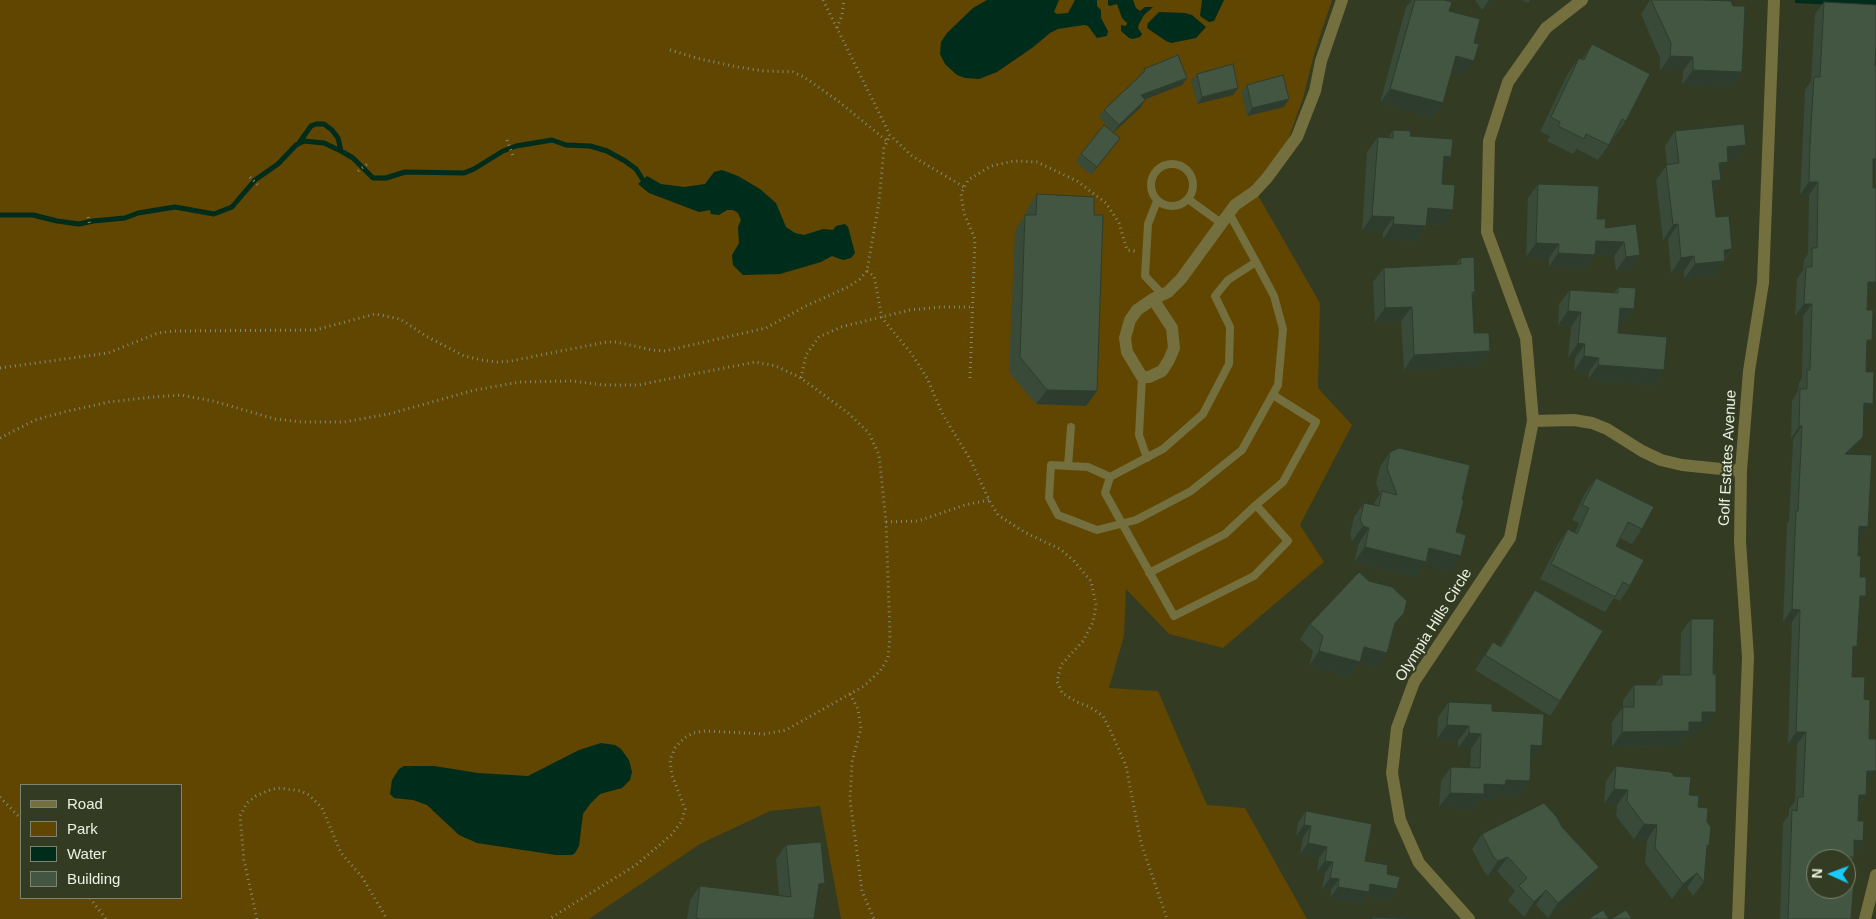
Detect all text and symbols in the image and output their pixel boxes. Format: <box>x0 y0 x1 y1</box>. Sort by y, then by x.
street label: Golf Estates Avenue <box>1715 389 1741 527</box>
street label: Olympia Hills Circle <box>1392 565 1476 685</box>
legend <box>20 784 182 899</box>
text: Road <box>67 795 103 812</box>
text: Park <box>67 820 98 837</box>
text: Water <box>67 845 106 862</box>
north arrow <box>1806 849 1856 899</box>
text: N <box>1809 868 1825 879</box>
text: Building <box>67 870 120 887</box>

